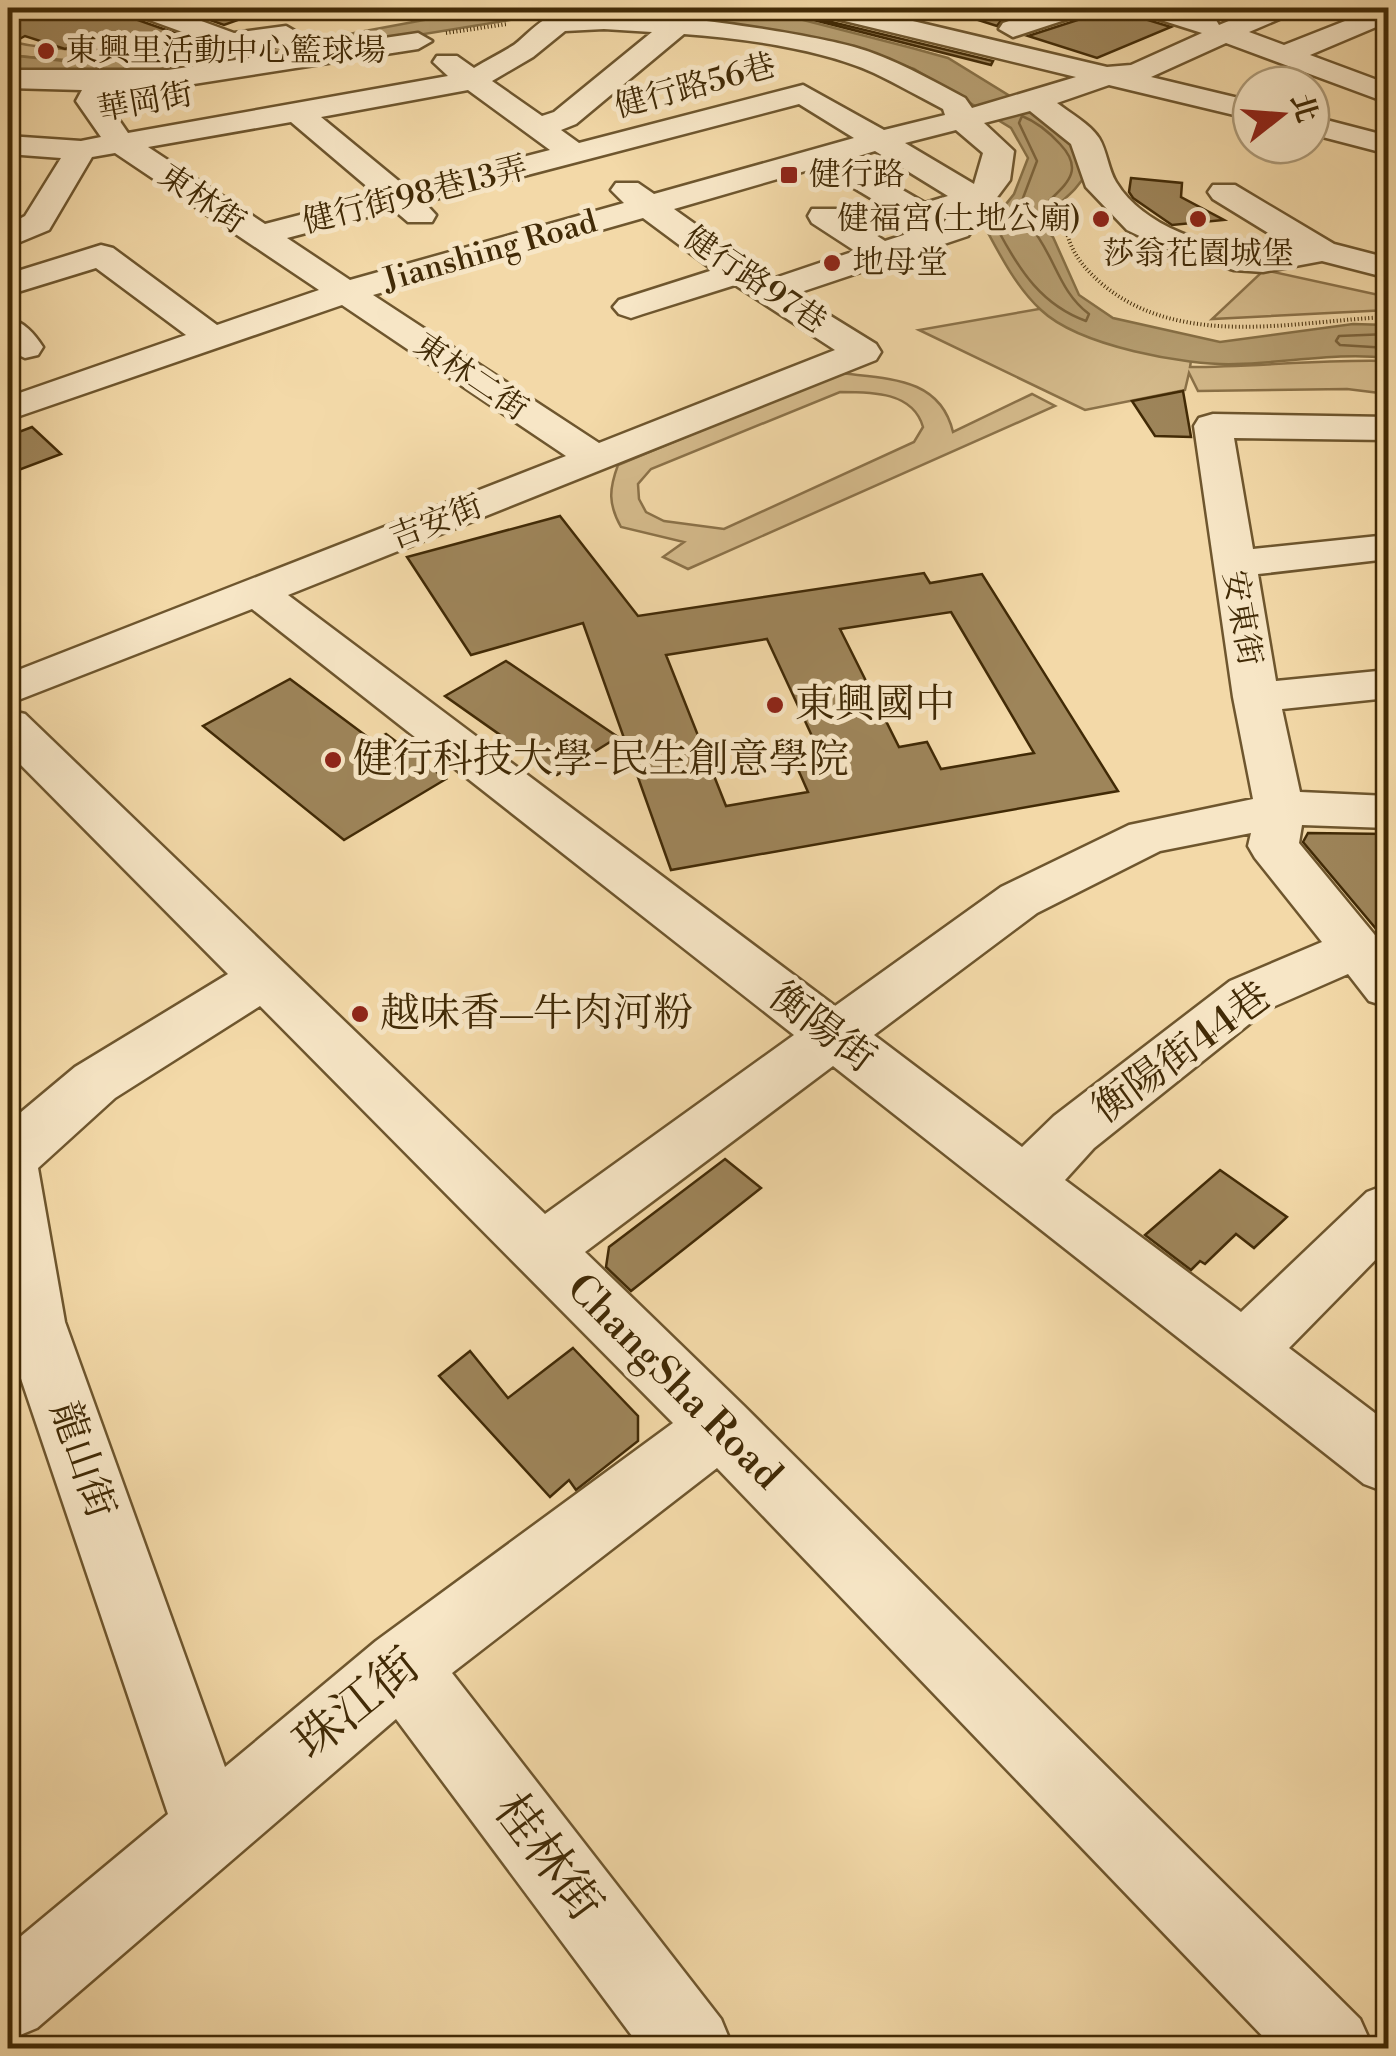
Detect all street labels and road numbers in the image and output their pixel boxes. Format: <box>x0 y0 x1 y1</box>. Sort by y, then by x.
street label: 健行路56巷 <box>610 45 780 127</box>
street label: 華岡街 <box>94 74 196 130</box>
street label: 健行街98巷13弄 <box>298 148 532 242</box>
street label: 東林街 <box>151 156 253 242</box>
street label: Jianshing Road <box>377 201 602 301</box>
street label: 健行路97巷 <box>676 218 834 342</box>
street label: 東林二街 <box>407 325 535 429</box>
street label: 吉安街 <box>384 486 488 558</box>
street label: 安東街 <box>1214 567 1270 669</box>
street label: 衡陽街 <box>759 972 885 1084</box>
street label: 衡陽街44巷 <box>1083 972 1281 1134</box>
street label: ChangSha Road <box>555 1264 792 1501</box>
street label: 龍山街 <box>39 1395 125 1525</box>
street label: 珠江街 <box>283 1636 433 1774</box>
street label: 桂林街 <box>480 1782 614 1934</box>

